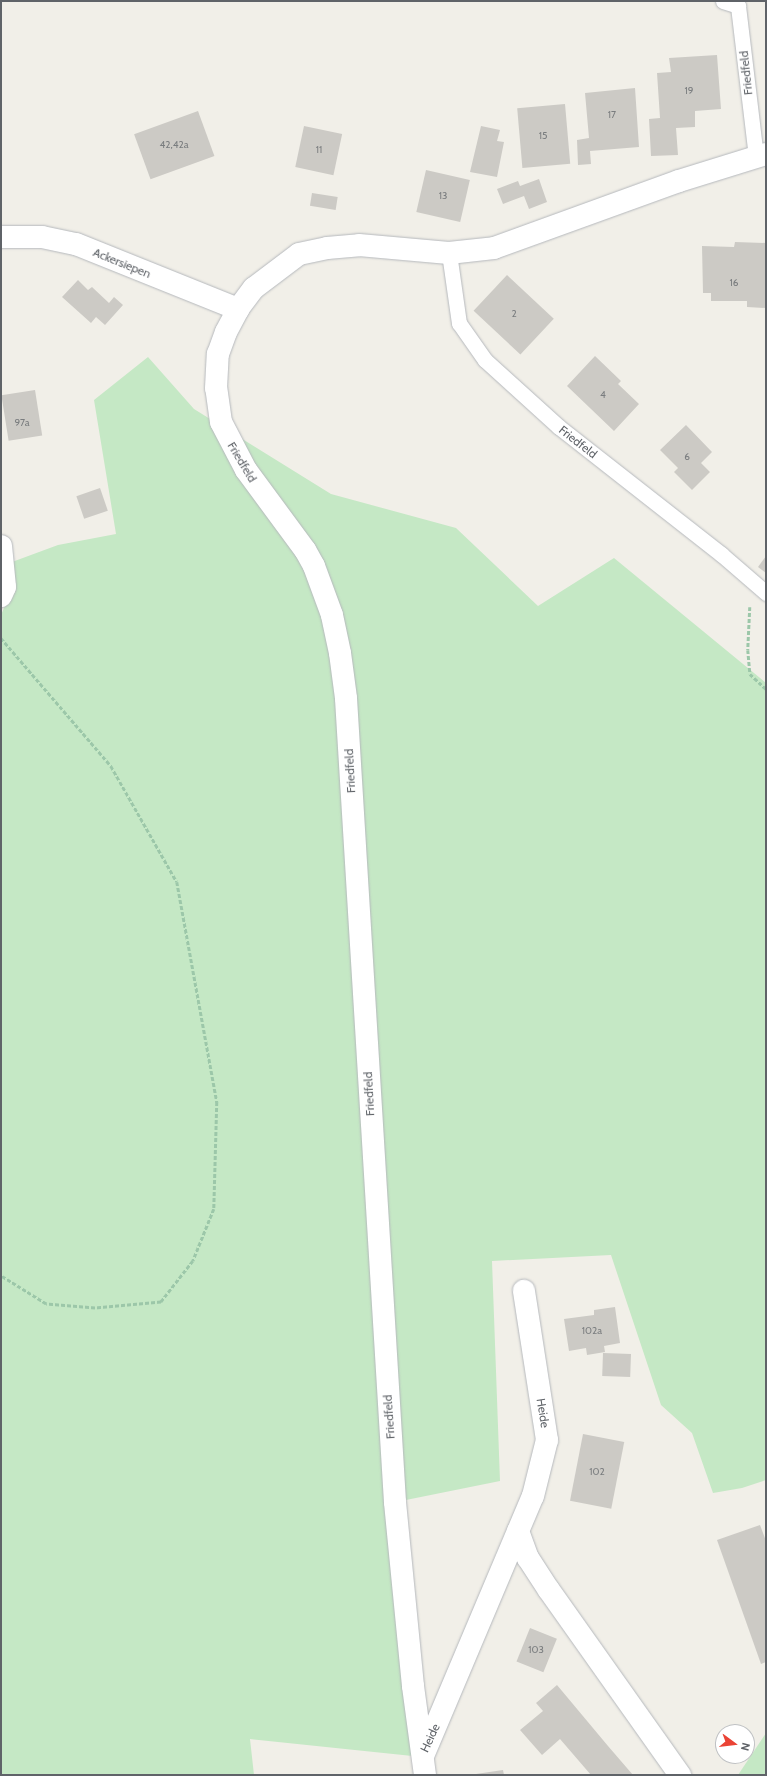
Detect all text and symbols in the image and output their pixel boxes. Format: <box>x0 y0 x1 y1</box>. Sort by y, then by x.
street label: Friedfeld <box>737 50 755 96</box>
house number: 19 <box>685 85 693 97</box>
house number: 17 <box>608 109 616 121</box>
house number: 15 <box>539 130 547 142</box>
house number: 42,42a <box>160 139 188 151</box>
house number: 11 <box>316 144 322 156</box>
house number: 13 <box>439 190 447 202</box>
street label: Ackersiepen <box>91 245 153 281</box>
house number: 16 <box>730 277 738 289</box>
house number: 2 <box>511 308 517 320</box>
house number: 4 <box>600 389 606 401</box>
house number: 97a <box>14 417 30 429</box>
street label: Friedfeld <box>556 423 600 461</box>
street label: Friedfeld <box>224 439 260 485</box>
house number: 6 <box>684 451 690 463</box>
street label: Friedfeld <box>342 749 358 793</box>
street label: Friedfeld <box>361 1072 377 1116</box>
house number: 102a <box>582 1325 602 1337</box>
street label: Friedfeld <box>380 1394 398 1440</box>
street label: Heide <box>534 1397 552 1429</box>
house number: 102 <box>589 1466 605 1478</box>
house number: 103 <box>528 1644 544 1656</box>
street label: Heide <box>417 1721 443 1755</box>
north arrow <box>715 1724 755 1764</box>
text: N <box>738 1741 753 1752</box>

